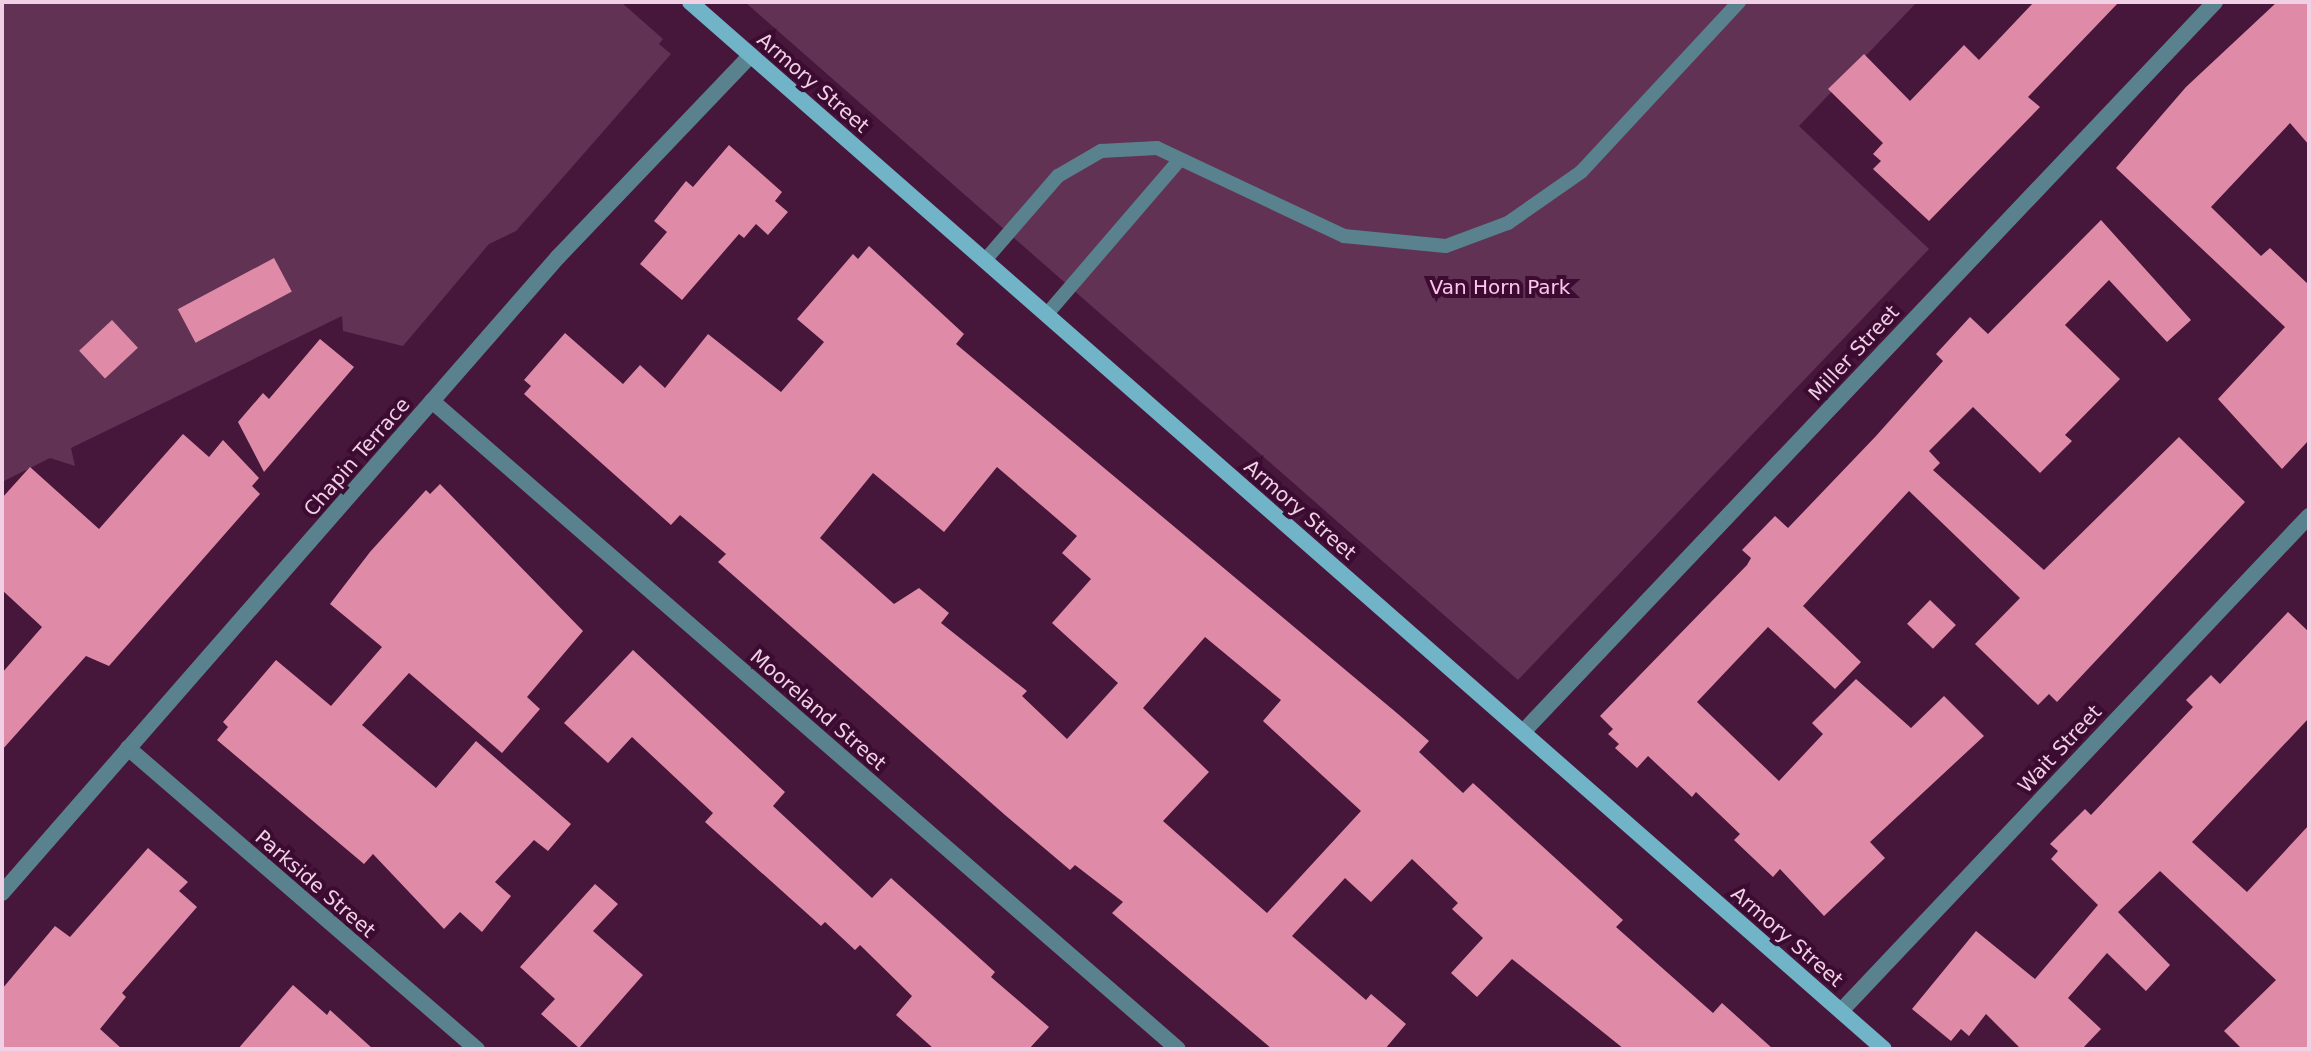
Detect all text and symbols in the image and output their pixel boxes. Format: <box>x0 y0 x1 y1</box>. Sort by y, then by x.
street label: Armory Street <box>752 28 874 138</box>
park label: Van Horn Park <box>1430 275 1570 299</box>
street label: Miller Street <box>1804 300 1904 406</box>
street label: Chapin Terrace <box>299 393 415 521</box>
street label: Armory Street <box>1239 455 1361 565</box>
street label: Mooreland Street <box>745 644 891 776</box>
street label: Wait Street <box>2013 700 2107 798</box>
street label: Parkside Street <box>250 825 380 943</box>
street label: Armory Street <box>1726 882 1848 992</box>

